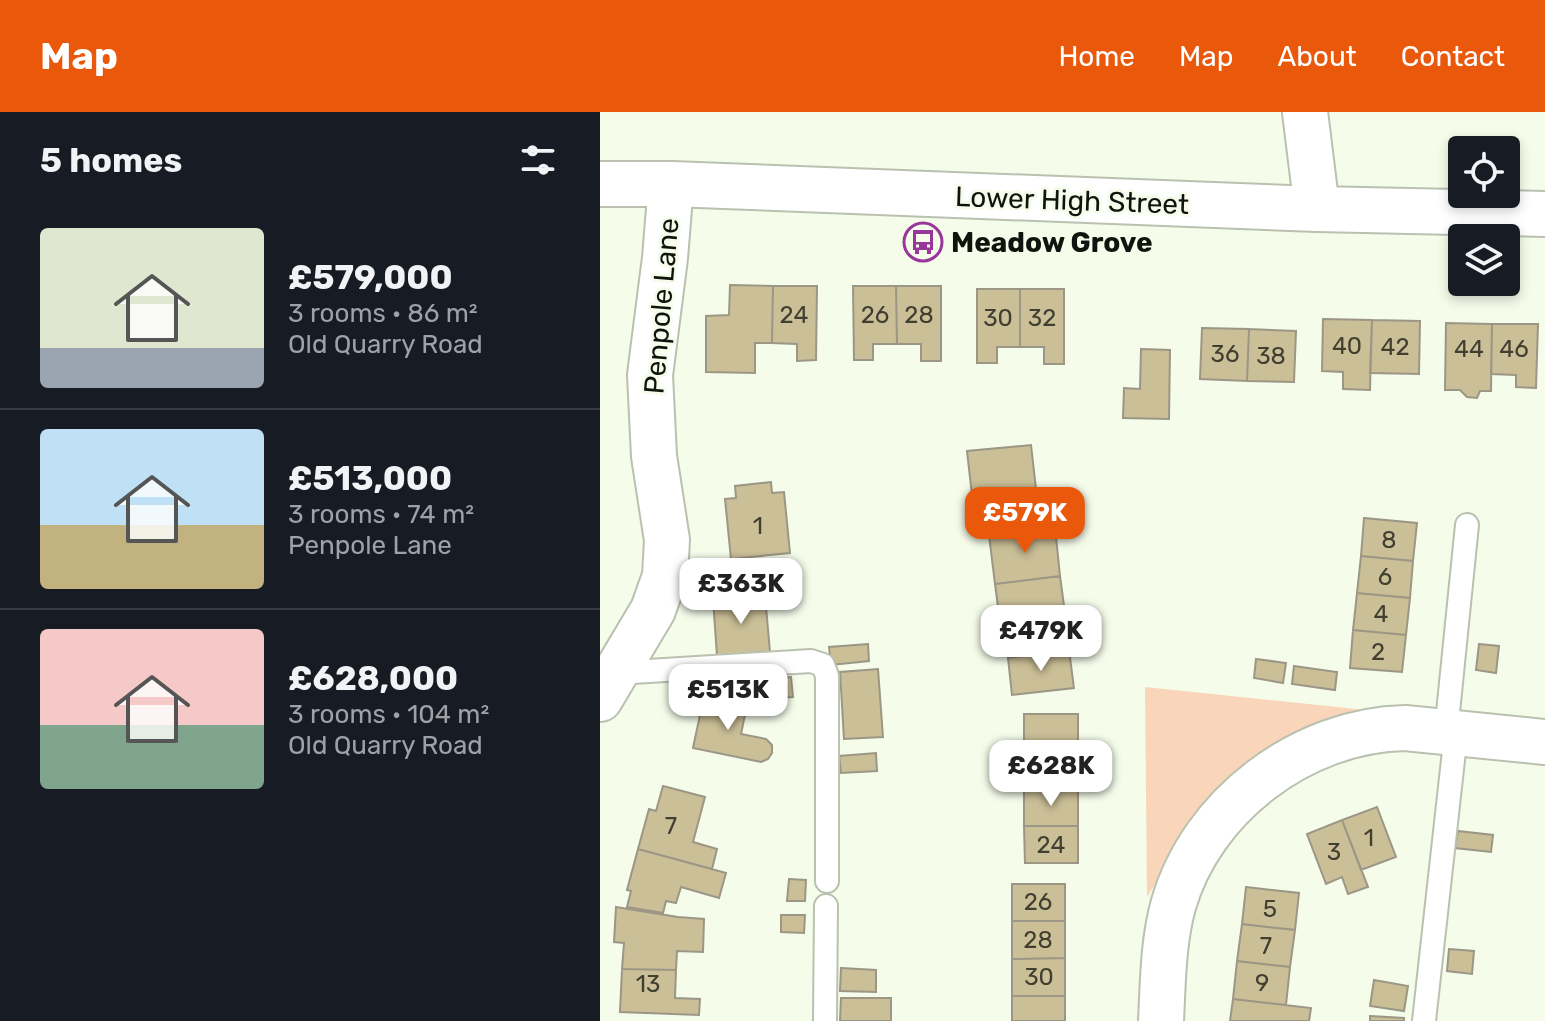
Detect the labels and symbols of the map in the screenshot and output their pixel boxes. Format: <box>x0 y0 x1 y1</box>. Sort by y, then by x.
street label: Lower High Street <box>954 180 1190 221</box>
street label: Penpole Lane <box>637 217 686 395</box>
bus stop icon: Meadow Grove <box>902 221 944 263</box>
place label: Meadow Grove <box>951 226 1153 259</box>
house number: 24 <box>780 301 808 329</box>
house number: 26 <box>861 301 889 329</box>
house number: 28 <box>904 301 934 329</box>
house number: 30 <box>983 304 1013 332</box>
house number: 32 <box>1028 304 1056 332</box>
house number: 40 <box>1332 332 1362 360</box>
house number: 42 <box>1381 333 1410 361</box>
house number: 44 <box>1454 335 1484 363</box>
house number: 46 <box>1499 335 1529 363</box>
house number: 36 <box>1211 340 1239 368</box>
house number: 38 <box>1256 342 1286 370</box>
pin: £579K <box>969 487 1081 555</box>
house number: 1 <box>753 512 763 540</box>
house number: 8 <box>1381 526 1397 554</box>
pin: £363K <box>685 558 797 626</box>
house number: 6 <box>1378 563 1392 591</box>
house number: 4 <box>1374 600 1389 628</box>
pin: £479K <box>985 605 1097 673</box>
house number: 2 <box>1371 638 1385 666</box>
pin: £513K <box>672 664 784 732</box>
pin: £628K <box>995 740 1107 808</box>
house number: 7 <box>665 812 677 840</box>
house number: 1 <box>1364 824 1374 852</box>
house number: 24 <box>1037 831 1065 859</box>
house number: 3 <box>1327 838 1341 866</box>
house number: 26 <box>1024 888 1052 916</box>
house number: 5 <box>1263 895 1277 923</box>
house number: 28 <box>1023 926 1053 954</box>
house number: 7 <box>1260 932 1272 960</box>
house number: 30 <box>1024 963 1054 991</box>
house number: 9 <box>1255 969 1269 997</box>
house number: 13 <box>636 970 660 998</box>

